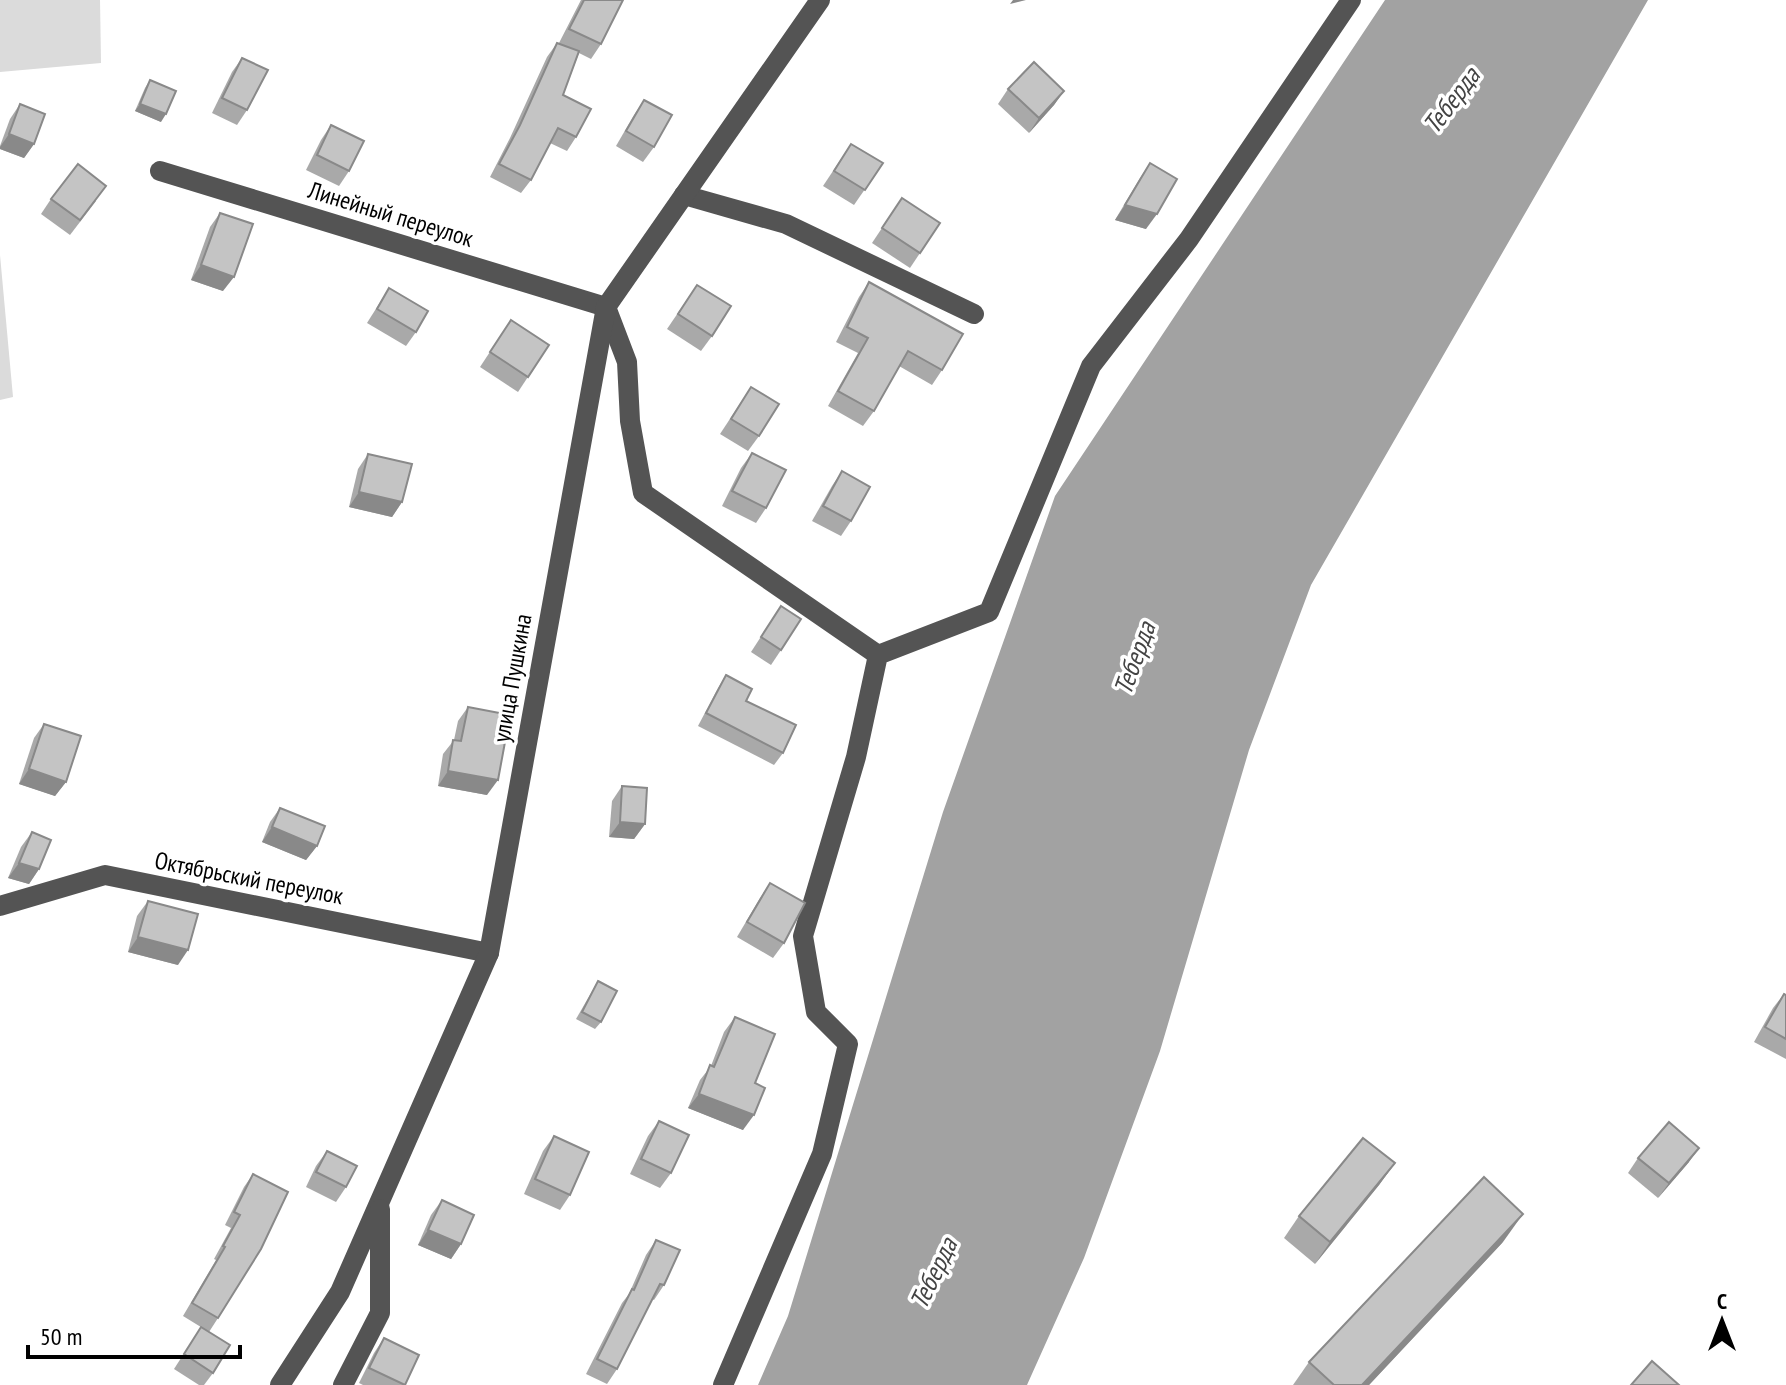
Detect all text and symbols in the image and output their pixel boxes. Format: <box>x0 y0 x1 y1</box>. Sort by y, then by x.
water label: Теберда <box>1415 59 1488 140</box>
street label: Линейный переулок <box>304 174 478 254</box>
street label: улица Пушкина <box>485 611 539 745</box>
water label: Теберда <box>1106 616 1163 699</box>
street label: Октябрьский переулок <box>152 845 347 912</box>
water label: Теберда <box>902 1231 965 1314</box>
north arrow <box>1682 1281 1762 1361</box>
text: С <box>1717 1287 1727 1315</box>
scale bar <box>28 1309 240 1359</box>
text: 50 m <box>40 1321 82 1352</box>

